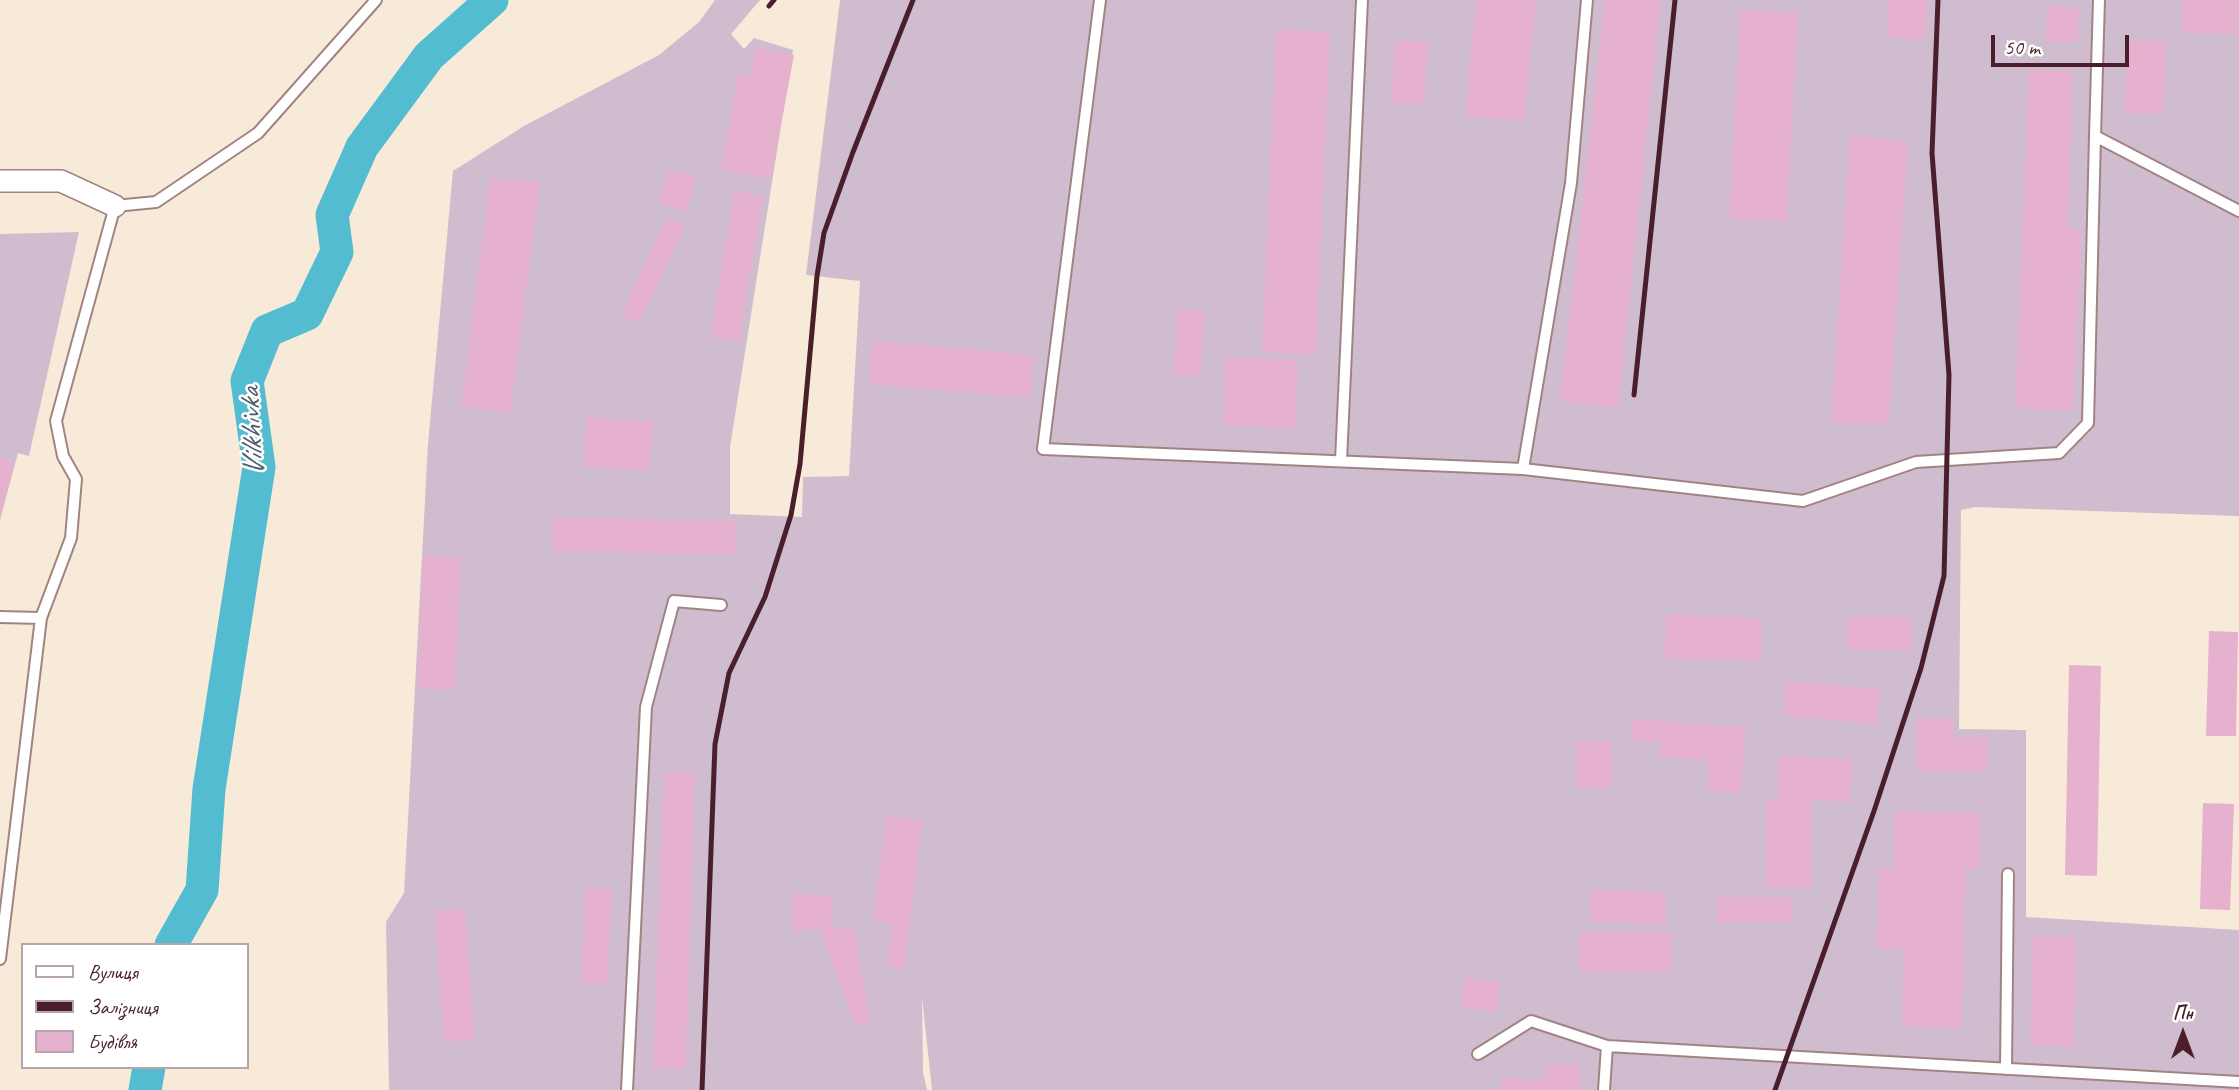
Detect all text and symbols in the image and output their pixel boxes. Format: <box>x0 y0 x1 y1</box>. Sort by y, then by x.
scale bar <box>1994 21 2132 65</box>
text: 50 m <box>2004 34 2040 60</box>
water label: Vilkhivka <box>233 387 273 477</box>
legend <box>21 943 248 1069</box>
text: Вулиця <box>88 959 138 985</box>
text: Залізниця <box>88 994 158 1020</box>
north arrow <box>2148 999 2218 1069</box>
text: Пн <box>2173 1001 2193 1025</box>
text: Будівля <box>88 1029 137 1055</box>

